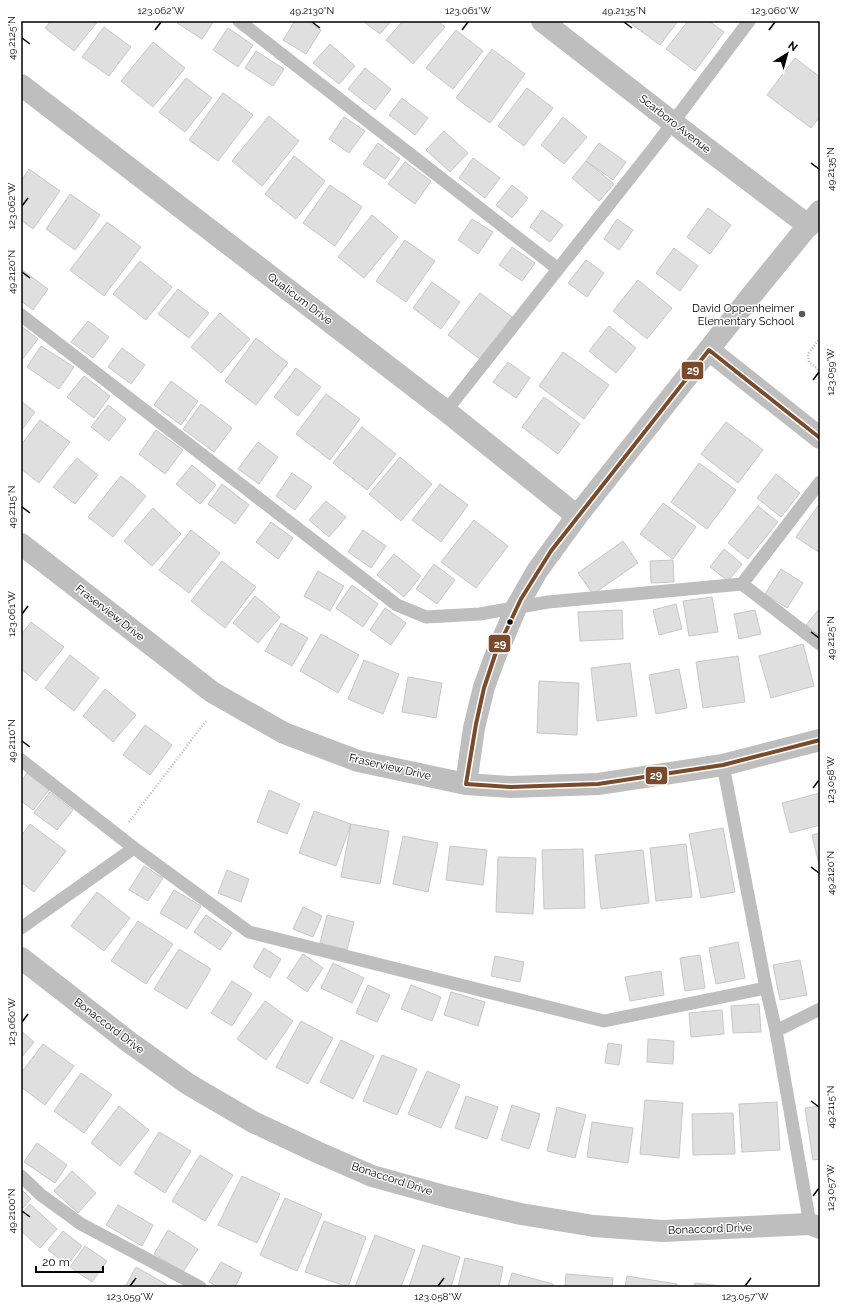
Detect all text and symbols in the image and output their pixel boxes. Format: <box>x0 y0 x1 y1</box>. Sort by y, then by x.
text: 123.062°W <box>137 5 185 16</box>
text: 49.2130°N <box>290 5 334 16</box>
text: 123.061°W <box>445 5 492 16</box>
text: 49.2135°N <box>602 5 646 16</box>
text: 123.060°W <box>751 5 799 16</box>
text: 49.2125°N <box>6 16 17 60</box>
north arrow <box>767 34 807 74</box>
text: N <box>785 39 800 54</box>
street label: Scarboro Avenue <box>637 92 714 156</box>
text: 49.2135°N <box>825 147 836 191</box>
text: 123.062°W <box>6 182 17 230</box>
text: 49.2120°N <box>6 250 17 294</box>
street label: Qualicum Drive <box>265 270 335 328</box>
place label: David Oppenheimer Elementary School <box>692 302 794 328</box>
marker: David Oppenheimer Elementary School <box>797 309 807 319</box>
text: 123.059°W <box>825 348 836 395</box>
line badge: 29 <box>681 361 704 380</box>
text: 29 <box>687 364 700 377</box>
text: 49.2115°N <box>6 486 17 528</box>
street label: Fraserview Drive <box>73 582 147 644</box>
text: 123.061°W <box>6 590 17 637</box>
text: 49.2125°N <box>825 616 836 660</box>
unlabelled marker <box>505 617 515 627</box>
line badge: 29 <box>488 634 511 653</box>
text: 29 <box>494 638 507 651</box>
text: 49.2110°N <box>6 719 17 763</box>
street label: Fraserview Drive <box>348 751 433 783</box>
text: 123.058°W <box>825 756 836 804</box>
line badge: 29 <box>645 766 668 785</box>
text: 29 <box>650 769 663 782</box>
text: 49.2120°N <box>825 851 836 895</box>
street label: Bonaccord Drive <box>71 995 147 1057</box>
text: 123.060°W <box>6 998 17 1046</box>
text: 49.2115°N <box>825 1086 836 1128</box>
street label: Bonaccord Drive <box>350 1160 435 1198</box>
text: 123.057°W <box>825 1164 836 1211</box>
text: 49.2100°N <box>6 1188 17 1234</box>
street label: Bonaccord Drive <box>668 1221 753 1237</box>
scale bar <box>36 1248 103 1274</box>
text: 20 m <box>42 1255 70 1269</box>
text: 123.059°W <box>107 1291 154 1302</box>
text: 123.058°W <box>414 1291 462 1302</box>
text: 123.057°W <box>722 1291 769 1302</box>

